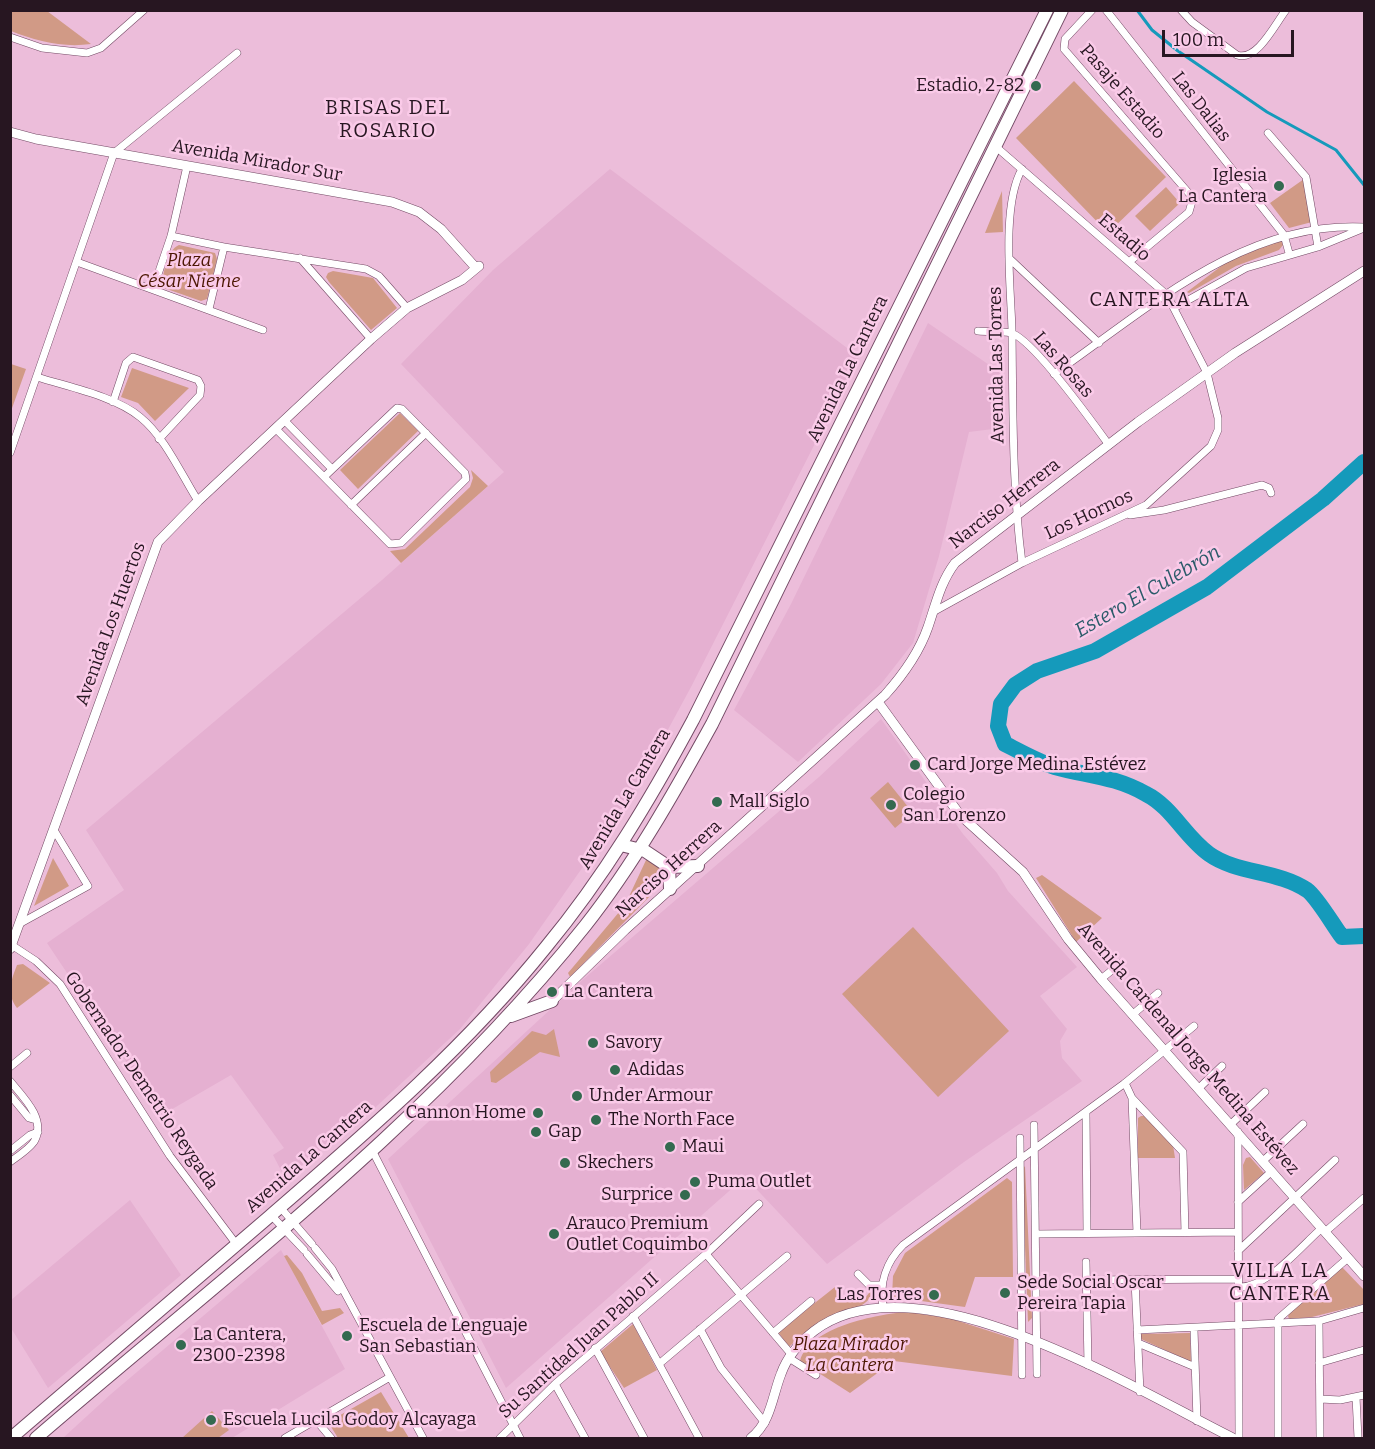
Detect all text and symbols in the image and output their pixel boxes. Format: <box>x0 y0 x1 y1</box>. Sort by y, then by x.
scale bar <box>1165 18 1297 56</box>
text: 100 m <box>1173 29 1224 51</box>
street label: Pasaje Estadio <box>1075 40 1169 144</box>
street label: Las Dalias <box>1167 68 1235 146</box>
place label: Estadio, 2-82 <box>916 75 1024 97</box>
marker: Estadio, 2-82 <box>1029 79 1043 93</box>
district label: BRISAS DEL ROSARIO <box>325 96 451 143</box>
street label: Avenida Mirador Sur <box>170 135 344 187</box>
place label: Iglesia La Cantera <box>1178 165 1267 207</box>
marker: Iglesia La Cantera <box>1272 179 1286 193</box>
street label: Estadio <box>1094 210 1154 266</box>
park label: Plaza César Nieme <box>138 250 240 292</box>
street label: Avenida Las Torres <box>985 286 1009 444</box>
district label: CANTERA ALTA <box>1089 288 1251 312</box>
street label: Avenida La Cantera <box>803 292 893 446</box>
street label: Las Rosas <box>1028 327 1098 403</box>
street label: Narciso Herrera <box>945 454 1065 554</box>
street label: Los Hornos <box>1042 485 1136 545</box>
street label: Avenida Los Huertos <box>71 539 151 709</box>
water label: Estero El Culebrón <box>1071 541 1225 643</box>
street label: Avenida La Cantera <box>574 725 676 873</box>
place label: Card Jorge Medina Estévez <box>927 754 1146 776</box>
marker: Card Jorge Medina Estévez <box>908 758 922 772</box>
place label: Colegio San Lorenzo <box>903 784 1006 826</box>
place label: Mall Siglo <box>729 791 810 813</box>
marker: Mall Siglo <box>710 795 724 809</box>
marker: Colegio San Lorenzo <box>884 798 898 812</box>
street label: Narciso Herrera <box>612 816 726 922</box>
street label: Avenida Cardenal Jorge Medina Estévez <box>1073 919 1303 1179</box>
street label: Gobernador Demetrio Reygada <box>60 968 222 1194</box>
place label: La Cantera <box>564 981 653 1003</box>
marker: La Cantera <box>545 985 559 999</box>
place label: Savory <box>605 1032 662 1054</box>
marker: Savory <box>586 1036 600 1050</box>
place label: Adidas <box>627 1059 684 1081</box>
marker: Adidas <box>608 1063 622 1077</box>
place label: Under Armour <box>589 1085 713 1107</box>
marker: Under Armour <box>570 1089 584 1103</box>
street label: Avenida La Cantera <box>241 1096 377 1218</box>
place label: Cannon Home <box>405 1102 526 1124</box>
marker: Cannon Home <box>531 1106 545 1120</box>
place label: The North Face <box>608 1109 735 1131</box>
marker: The North Face <box>589 1113 603 1127</box>
place label: Gap <box>548 1121 582 1143</box>
marker: Gap <box>529 1125 543 1139</box>
place label: Maui <box>682 1136 724 1158</box>
marker: Maui <box>663 1140 677 1154</box>
place label: Skechers <box>577 1152 653 1174</box>
marker: Skechers <box>558 1156 572 1170</box>
place label: Puma Outlet <box>707 1171 812 1193</box>
marker: Puma Outlet <box>688 1175 702 1189</box>
place label: Surprice <box>601 1184 673 1206</box>
marker: Surprice <box>678 1188 692 1202</box>
place label: Arauco Premium Outlet Coquimbo <box>566 1213 708 1256</box>
marker: Arauco Premium Outlet Coquimbo <box>547 1227 561 1241</box>
district label: VILLA LA CANTERA <box>1229 1259 1331 1306</box>
street label: Su Santidad Juan Pablo II <box>495 1269 663 1423</box>
place label: Sede Social Oscar Pereira Tapia <box>1017 1272 1164 1314</box>
place label: Las Torres <box>837 1284 922 1306</box>
marker: Sede Social Oscar Pereira Tapia <box>998 1286 1012 1300</box>
marker: Las Torres <box>927 1288 941 1302</box>
place label: Escuela de Lenguaje San Sebastian <box>359 1315 528 1358</box>
place label: La Cantera, 2300-2398 <box>193 1324 286 1366</box>
marker: Escuela de Lenguaje San Sebastian <box>340 1329 354 1343</box>
park label: Plaza Mirador La Cantera <box>793 1334 907 1376</box>
marker: La Cantera, 2300-2398 <box>174 1338 188 1352</box>
place label: Escuela Lucila Godoy Alcayaga <box>223 1409 476 1431</box>
marker: Escuela Lucila Godoy Alcayaga <box>204 1413 218 1427</box>

